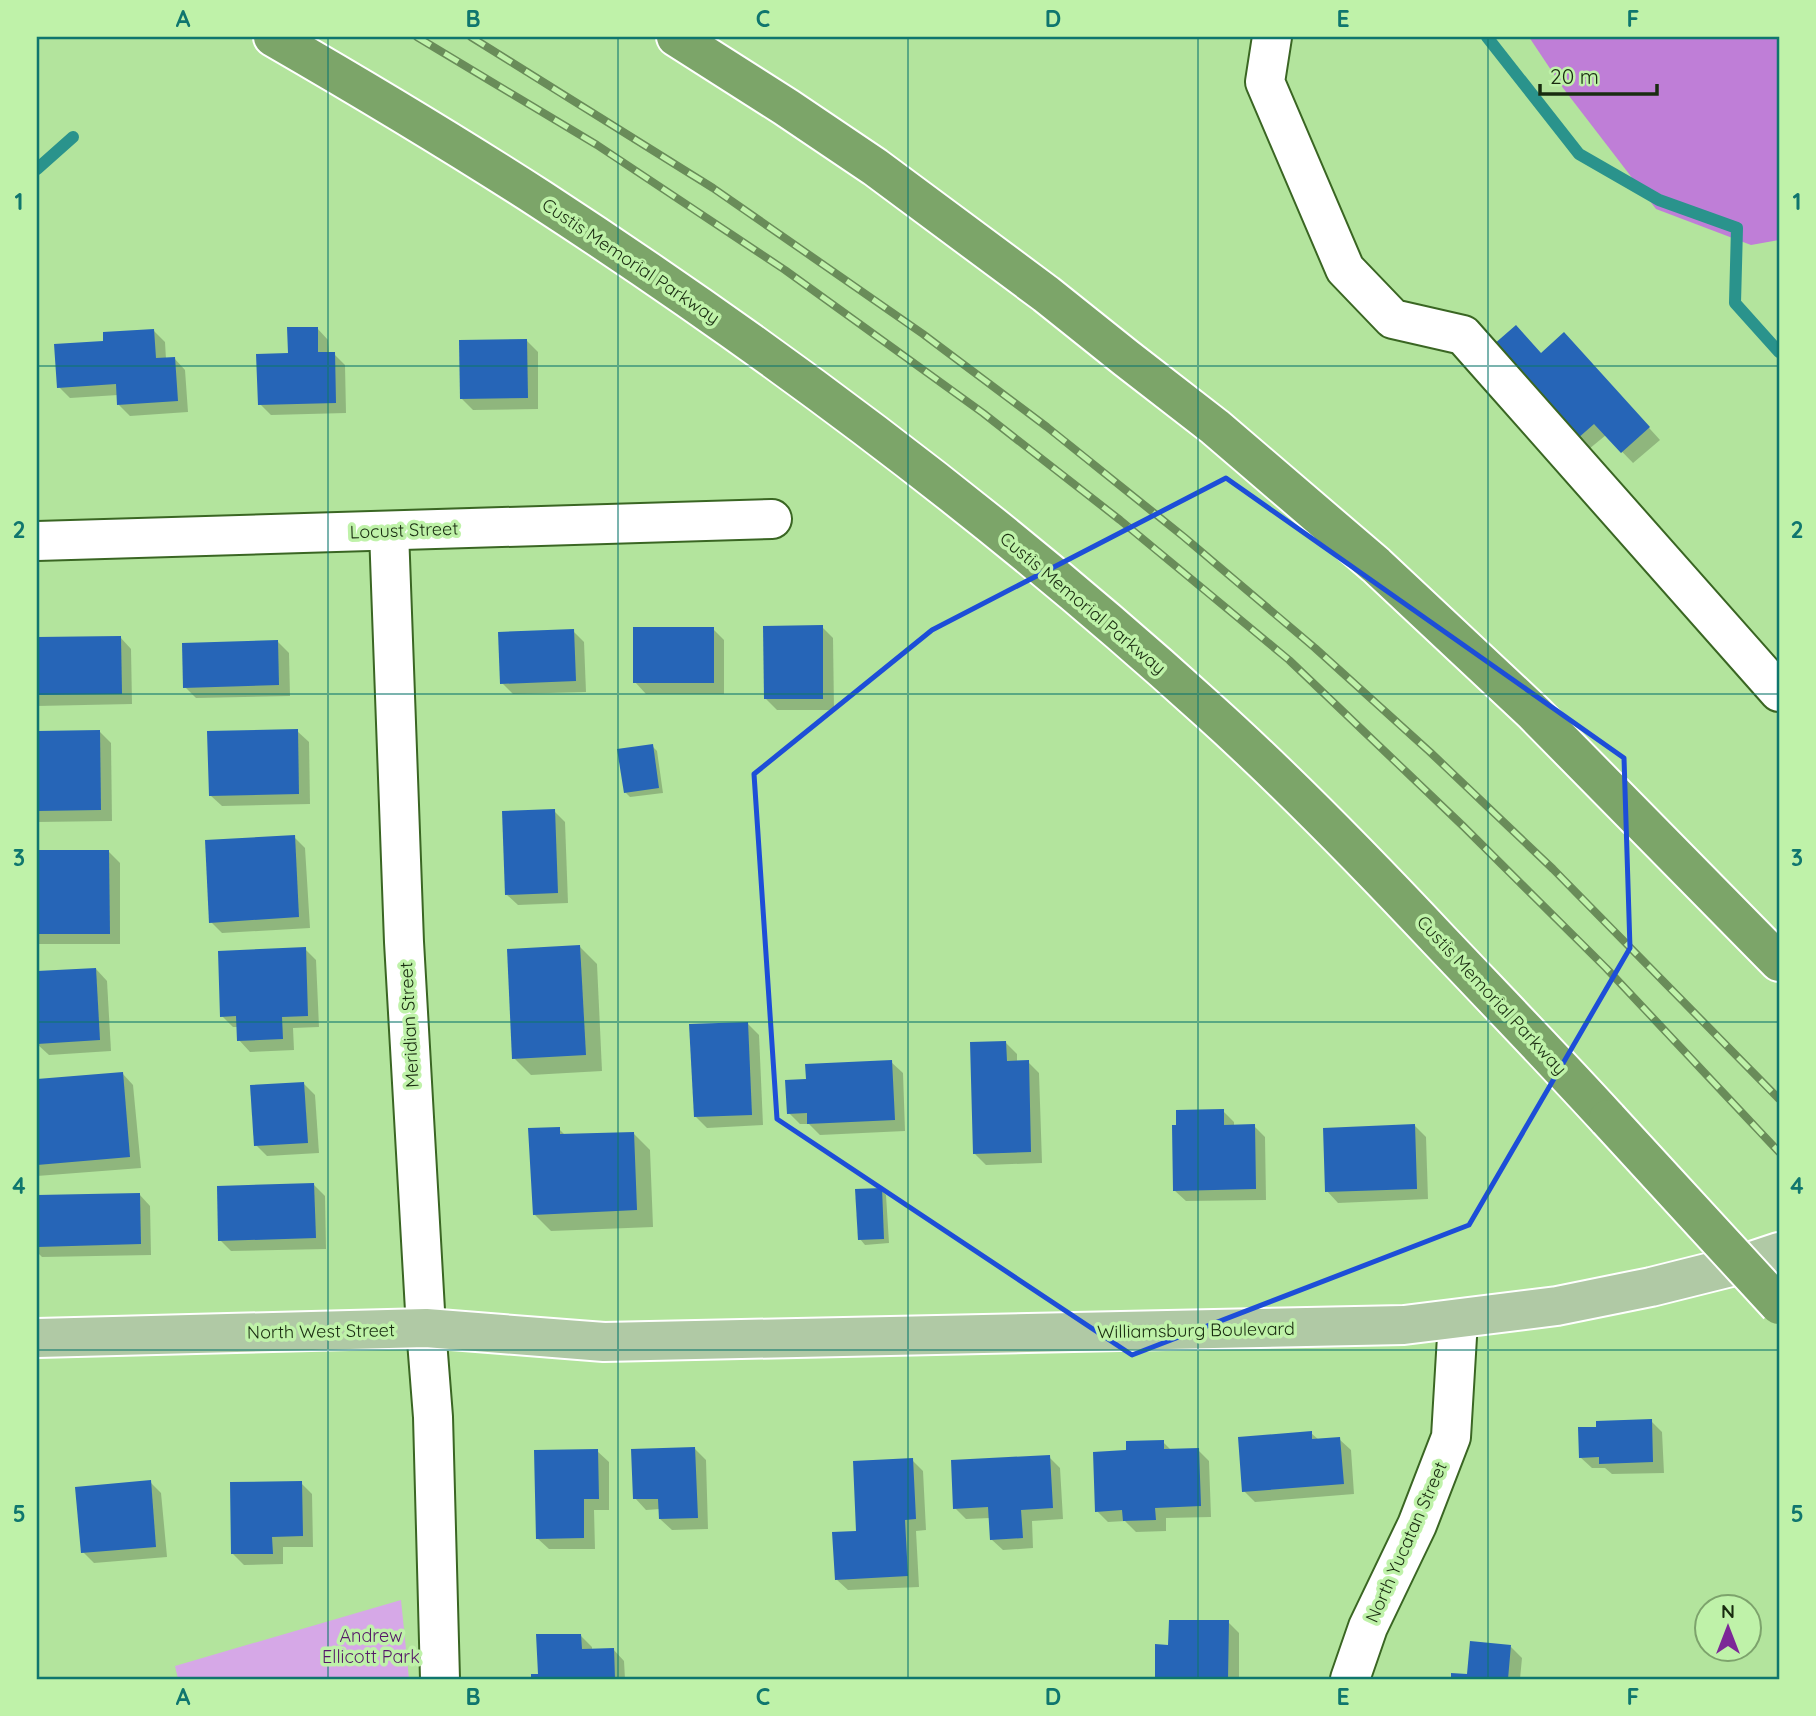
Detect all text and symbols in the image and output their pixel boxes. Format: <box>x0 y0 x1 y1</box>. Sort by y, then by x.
text: A <box>176 4 191 33</box>
text: B <box>465 4 481 33</box>
text: C <box>756 4 770 33</box>
text: D <box>1045 4 1061 33</box>
text: E <box>1336 4 1350 33</box>
text: F <box>1627 4 1639 33</box>
scale bar <box>1540 52 1657 96</box>
text: 20 m <box>1550 63 1599 89</box>
text: 1 <box>15 187 23 216</box>
text: 1 <box>1793 187 1801 216</box>
street label: Custis Memorial Parkway <box>538 193 724 329</box>
text: 2 <box>12 515 26 544</box>
text: 2 <box>1790 515 1804 544</box>
street label: Locust Street <box>349 517 459 543</box>
street label: Custis Memorial Parkway <box>995 527 1171 679</box>
text: 3 <box>13 843 25 872</box>
text: 3 <box>1791 843 1803 872</box>
street label: Custis Memorial Parkway <box>1412 910 1572 1080</box>
street label: Meridian Street <box>394 961 424 1089</box>
text: 4 <box>12 1171 26 1200</box>
text: 4 <box>1790 1171 1804 1200</box>
street label: Williamsburg Boulevard <box>1097 1317 1295 1343</box>
street label: North West Street <box>247 1318 395 1344</box>
street label: North Yucatan Street <box>1360 1458 1452 1626</box>
text: 5 <box>12 1499 26 1528</box>
text: 5 <box>1790 1499 1804 1528</box>
north arrow <box>1694 1594 1764 1664</box>
text: N <box>1721 1599 1735 1623</box>
park label: Andrew Ellicott Park <box>322 1624 420 1668</box>
text: A <box>176 1682 191 1711</box>
text: B <box>465 1682 481 1711</box>
text: C <box>756 1682 770 1711</box>
text: D <box>1045 1682 1061 1711</box>
text: E <box>1336 1682 1350 1711</box>
text: F <box>1627 1682 1639 1711</box>

